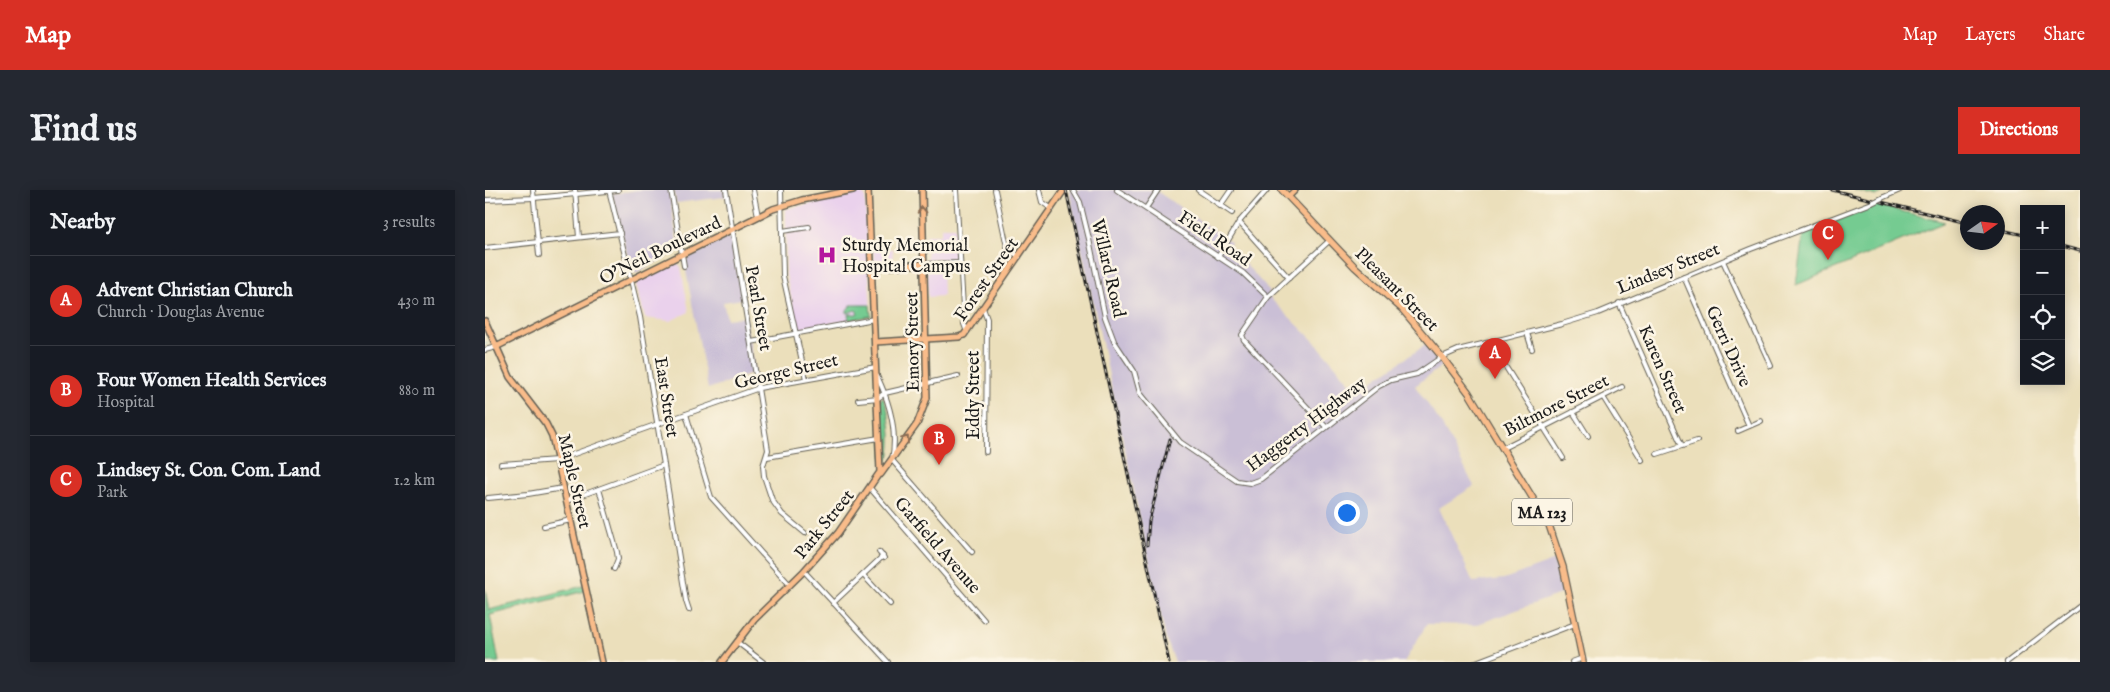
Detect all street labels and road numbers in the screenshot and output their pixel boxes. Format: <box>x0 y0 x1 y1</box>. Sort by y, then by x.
street label: Field Road <box>1173 206 1256 272</box>
street label: O'Neil Boulevard <box>596 212 726 291</box>
street label: Willard Road <box>1085 217 1130 320</box>
street label: Forest Street <box>950 234 1024 326</box>
street label: Lindsey Street <box>1614 238 1723 300</box>
street label: Pleasant Street <box>1349 243 1443 337</box>
street label: Pearl Street <box>739 264 776 353</box>
street label: Emory Street <box>901 292 926 392</box>
street label: Gerri Drive <box>1700 302 1756 391</box>
street label: Karen Street <box>1632 322 1691 417</box>
street label: George Street <box>732 349 840 396</box>
street label: Eddy Street <box>963 350 986 440</box>
street label: East Street <box>648 355 683 439</box>
street label: Biltmore Street <box>1500 370 1613 443</box>
street label: Haggerty Highway <box>1242 373 1372 478</box>
street label: Maple Street <box>552 432 596 531</box>
street label: Park Street <box>790 485 860 564</box>
street label: Garfield Avenue <box>889 493 985 599</box>
road number: MA 123 <box>1512 498 1572 526</box>

